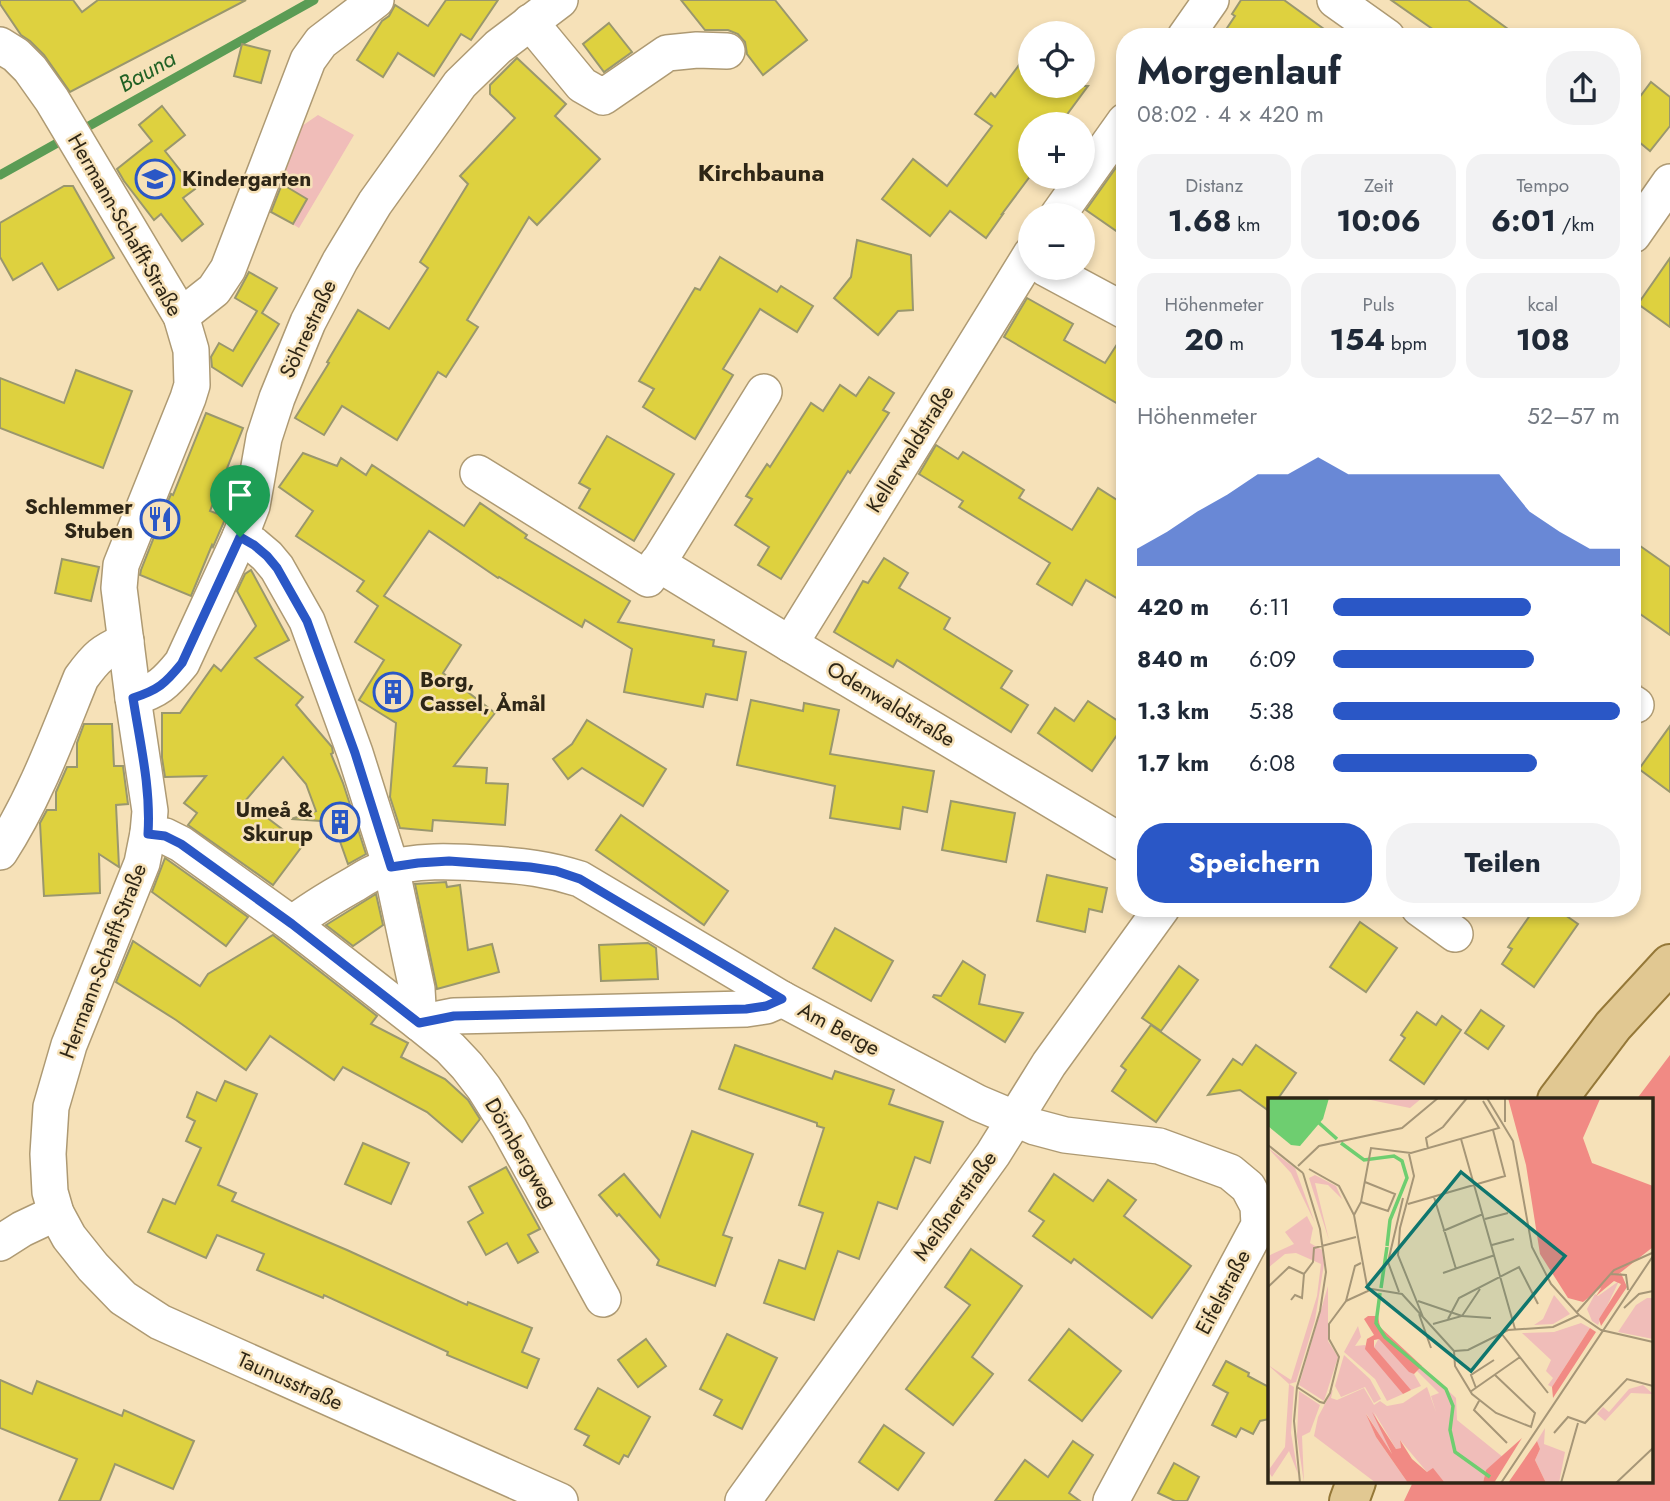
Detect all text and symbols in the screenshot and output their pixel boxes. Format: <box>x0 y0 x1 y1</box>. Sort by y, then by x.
map controls <box>1018 21 1095 280</box>
button: locate <box>1018 21 1095 98</box>
water label: Bauna <box>112 41 182 101</box>
text: Morgenlauf <box>1137 43 1341 98</box>
button: share <box>1546 51 1620 125</box>
text: 08:02 · 4 × 420 m <box>1137 97 1324 131</box>
button: + <box>1018 112 1095 189</box>
street label: Hermann-Schafft-Straße <box>60 128 190 322</box>
district label: Kirchbauna <box>698 155 824 190</box>
school or university icon: Kindergarten <box>134 158 176 200</box>
place label: Kindergarten <box>182 164 311 194</box>
text: Distanz <box>1185 172 1243 199</box>
text: Zeit <box>1364 172 1393 199</box>
text: Tempo <box>1516 172 1569 199</box>
text: 1.68 <box>1168 199 1232 242</box>
text: 10:06 <box>1336 199 1421 242</box>
text: 6:01 <box>1491 199 1556 242</box>
button: − <box>1018 203 1095 280</box>
text: km <box>1232 211 1261 238</box>
text: /km <box>1556 211 1595 238</box>
street label: Söhrestraße <box>272 275 344 383</box>
text: Höhenmeter <box>1165 291 1264 318</box>
text: Puls <box>1362 291 1395 318</box>
text: kcal <box>1527 291 1558 318</box>
text: 20 <box>1184 318 1224 361</box>
text: 154 <box>1330 318 1385 361</box>
text: 108 <box>1516 318 1570 361</box>
text: m <box>1224 330 1244 357</box>
text: bpm <box>1385 330 1427 357</box>
street label: Kellerwaldstraße <box>859 379 961 518</box>
text: Höhenmeter <box>1137 399 1257 433</box>
text: 52–57 m <box>1527 399 1620 433</box>
pin <box>210 465 270 537</box>
icon: arrive <box>221 476 259 514</box>
place label: Schlemmer Stuben <box>25 492 133 546</box>
restaurant icon: Schlemmer Stuben <box>139 498 181 540</box>
text: 420 m <box>1137 590 1209 624</box>
text: 6:11 <box>1249 590 1290 624</box>
text: 840 m <box>1137 642 1208 676</box>
text: 6:09 <box>1249 642 1296 676</box>
street label: Odenwaldstraße <box>821 654 961 754</box>
place label: Borg, Cassel, Åmål <box>420 665 546 719</box>
building icon: Borg, Cassel, Åmål <box>372 671 414 713</box>
text: 1.3 km <box>1137 694 1209 728</box>
text: 5:38 <box>1249 694 1294 728</box>
text: 1.7 km <box>1137 746 1209 780</box>
text: 6:08 <box>1249 746 1296 780</box>
place label: Umeå & Skurup <box>236 795 313 849</box>
building icon: Umeå & Skurup <box>319 801 361 843</box>
button: Speichern <box>1137 823 1372 903</box>
button: Teilen <box>1386 823 1620 903</box>
street label: Hermann-Schafft-Straße <box>52 859 154 1063</box>
street label: Am Berge <box>793 995 885 1063</box>
street label: Dörnbergweg <box>477 1093 565 1213</box>
inset map <box>1268 1098 1652 1484</box>
street label: Meißnerstraße <box>906 1145 1004 1267</box>
street label: Eifelstraße <box>1188 1244 1258 1340</box>
street label: Taunusstraße <box>232 1344 348 1418</box>

